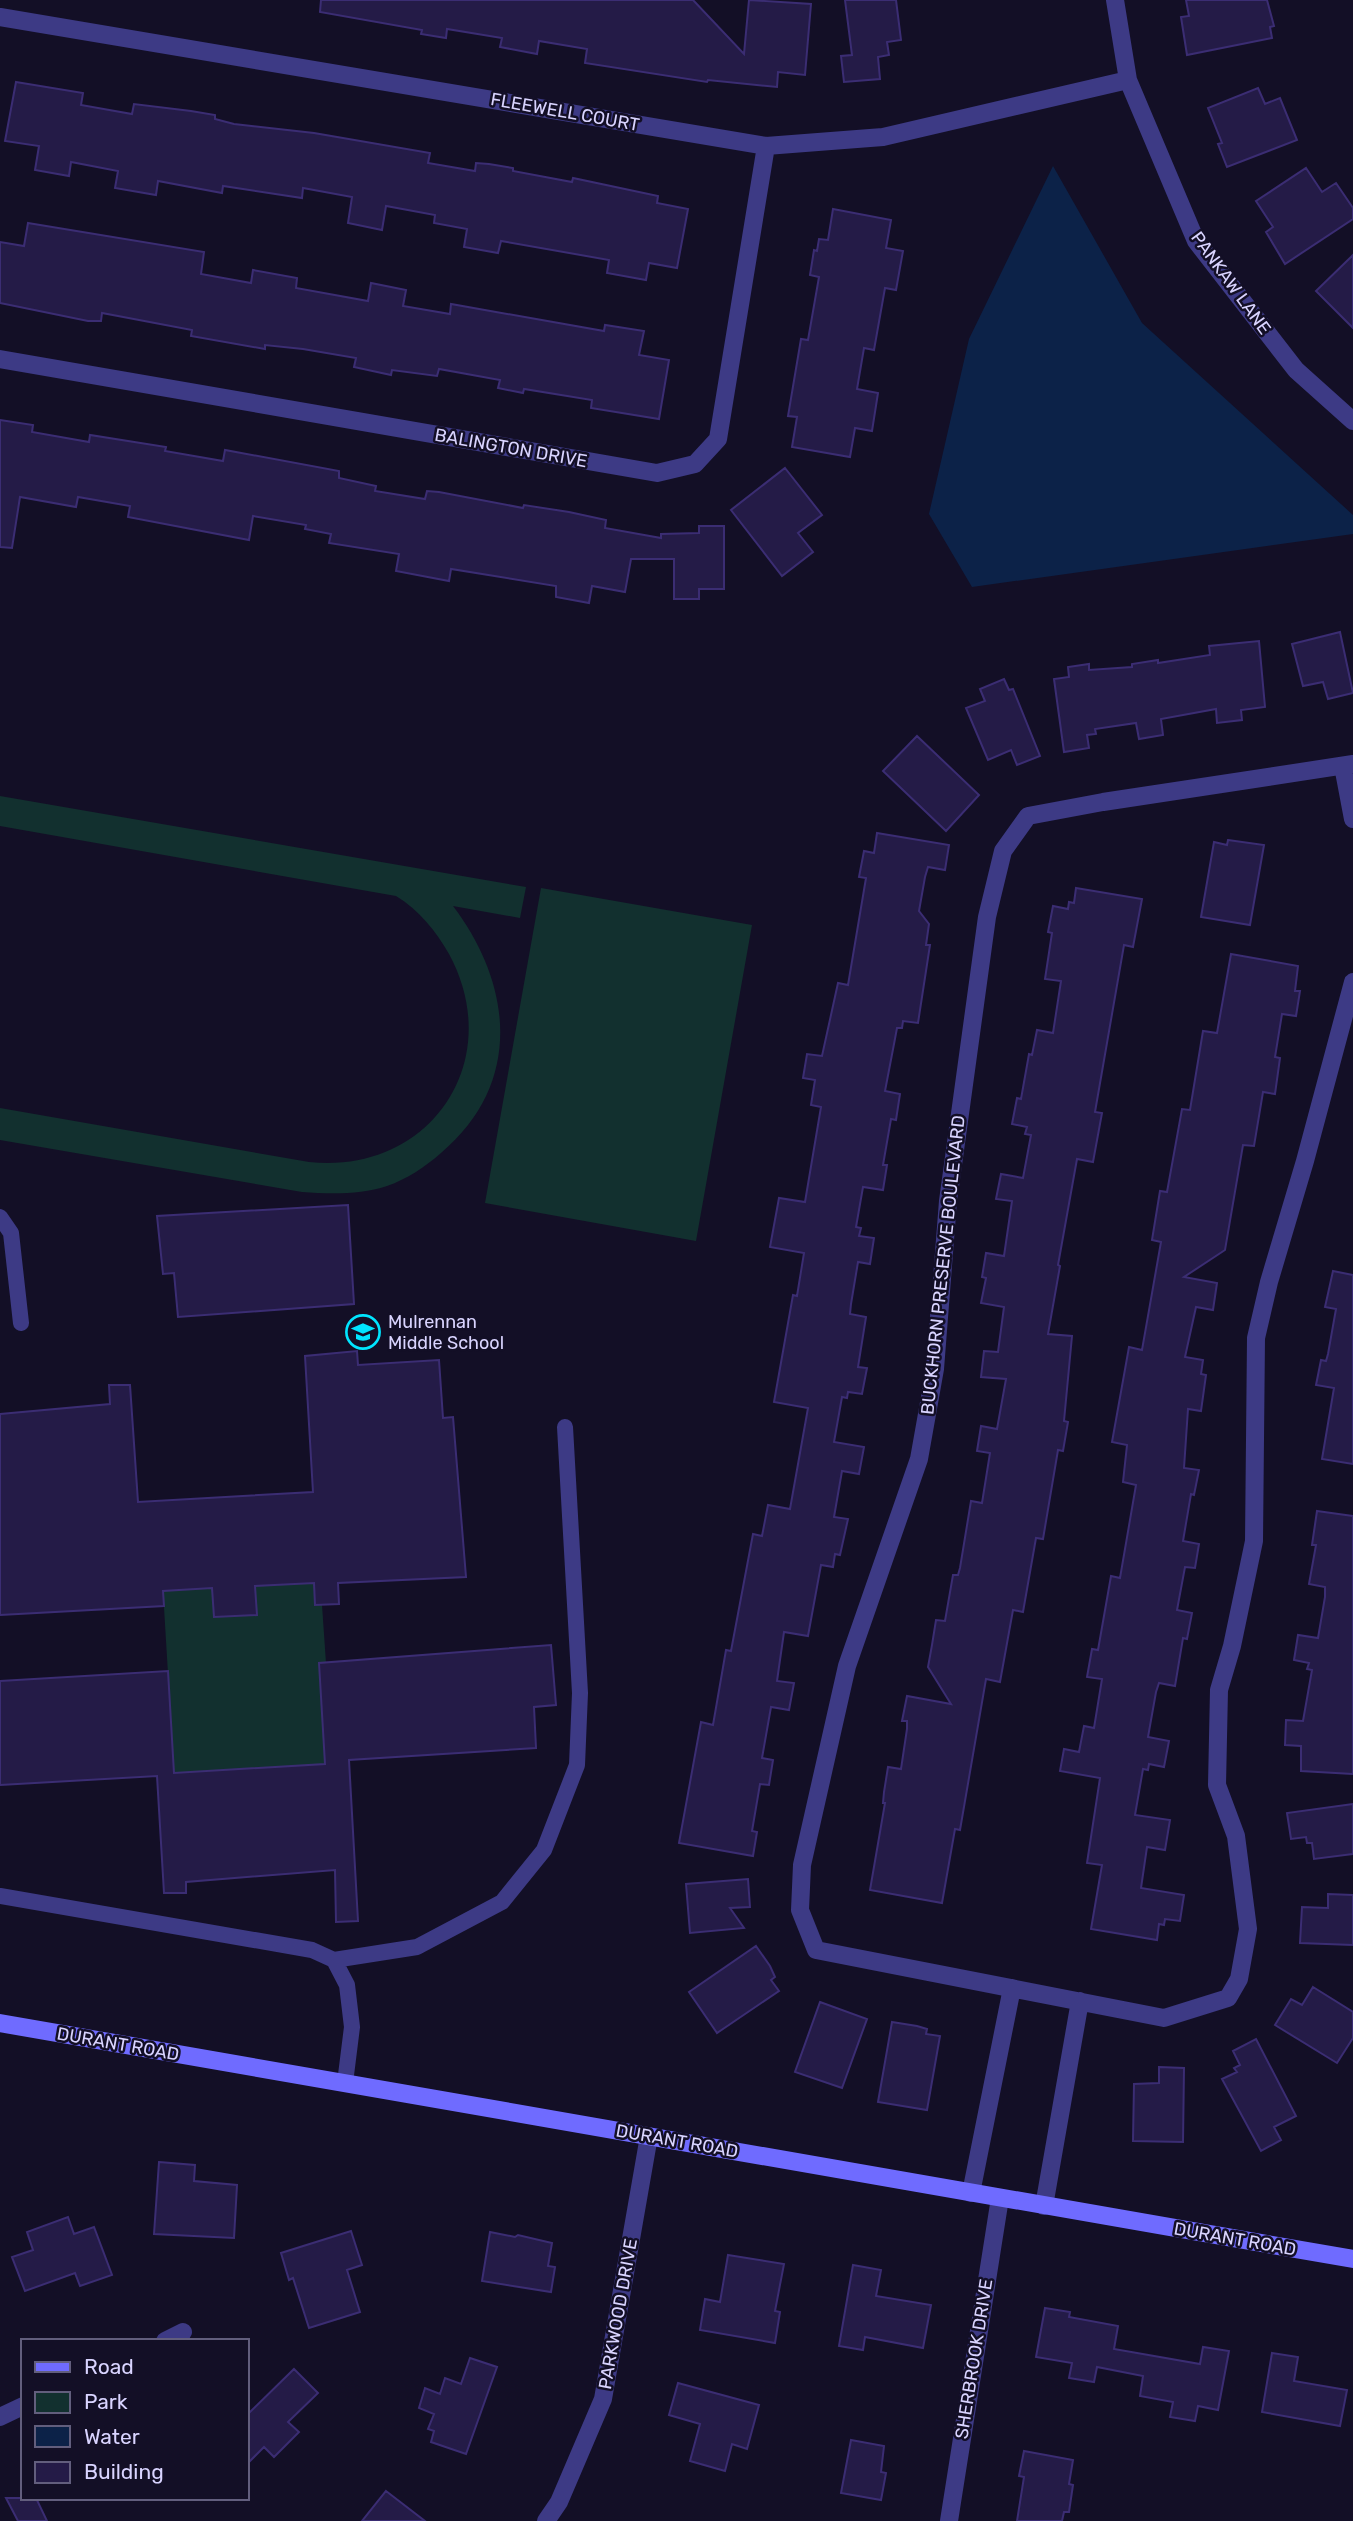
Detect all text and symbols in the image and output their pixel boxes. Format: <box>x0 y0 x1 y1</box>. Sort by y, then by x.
street label: FLEEWELL COURT <box>489 88 641 136</box>
street label: PANKAW LANE <box>1186 227 1276 339</box>
street label: BALINGTON DRIVE <box>433 424 589 472</box>
street label: BUCKHORN PRESERVE BOULEVARD <box>916 1114 970 1416</box>
place label: Mulrennan Middle School <box>388 1311 504 1354</box>
school or university icon: Mulrennan Middle School <box>344 1313 382 1351</box>
street label: DURANT ROAD <box>55 2022 181 2066</box>
street label: DURANT ROAD <box>614 2119 740 2163</box>
street label: DURANT ROAD <box>1172 2217 1298 2261</box>
street label: PARKWOOD DRIVE <box>594 2237 642 2391</box>
street label: SHERBROOK DRIVE <box>950 2277 998 2441</box>
legend <box>21 2339 248 2500</box>
text: Road <box>84 2354 134 2379</box>
text: Park <box>84 2389 128 2414</box>
text: Water <box>84 2424 140 2449</box>
text: Building <box>84 2459 164 2484</box>

